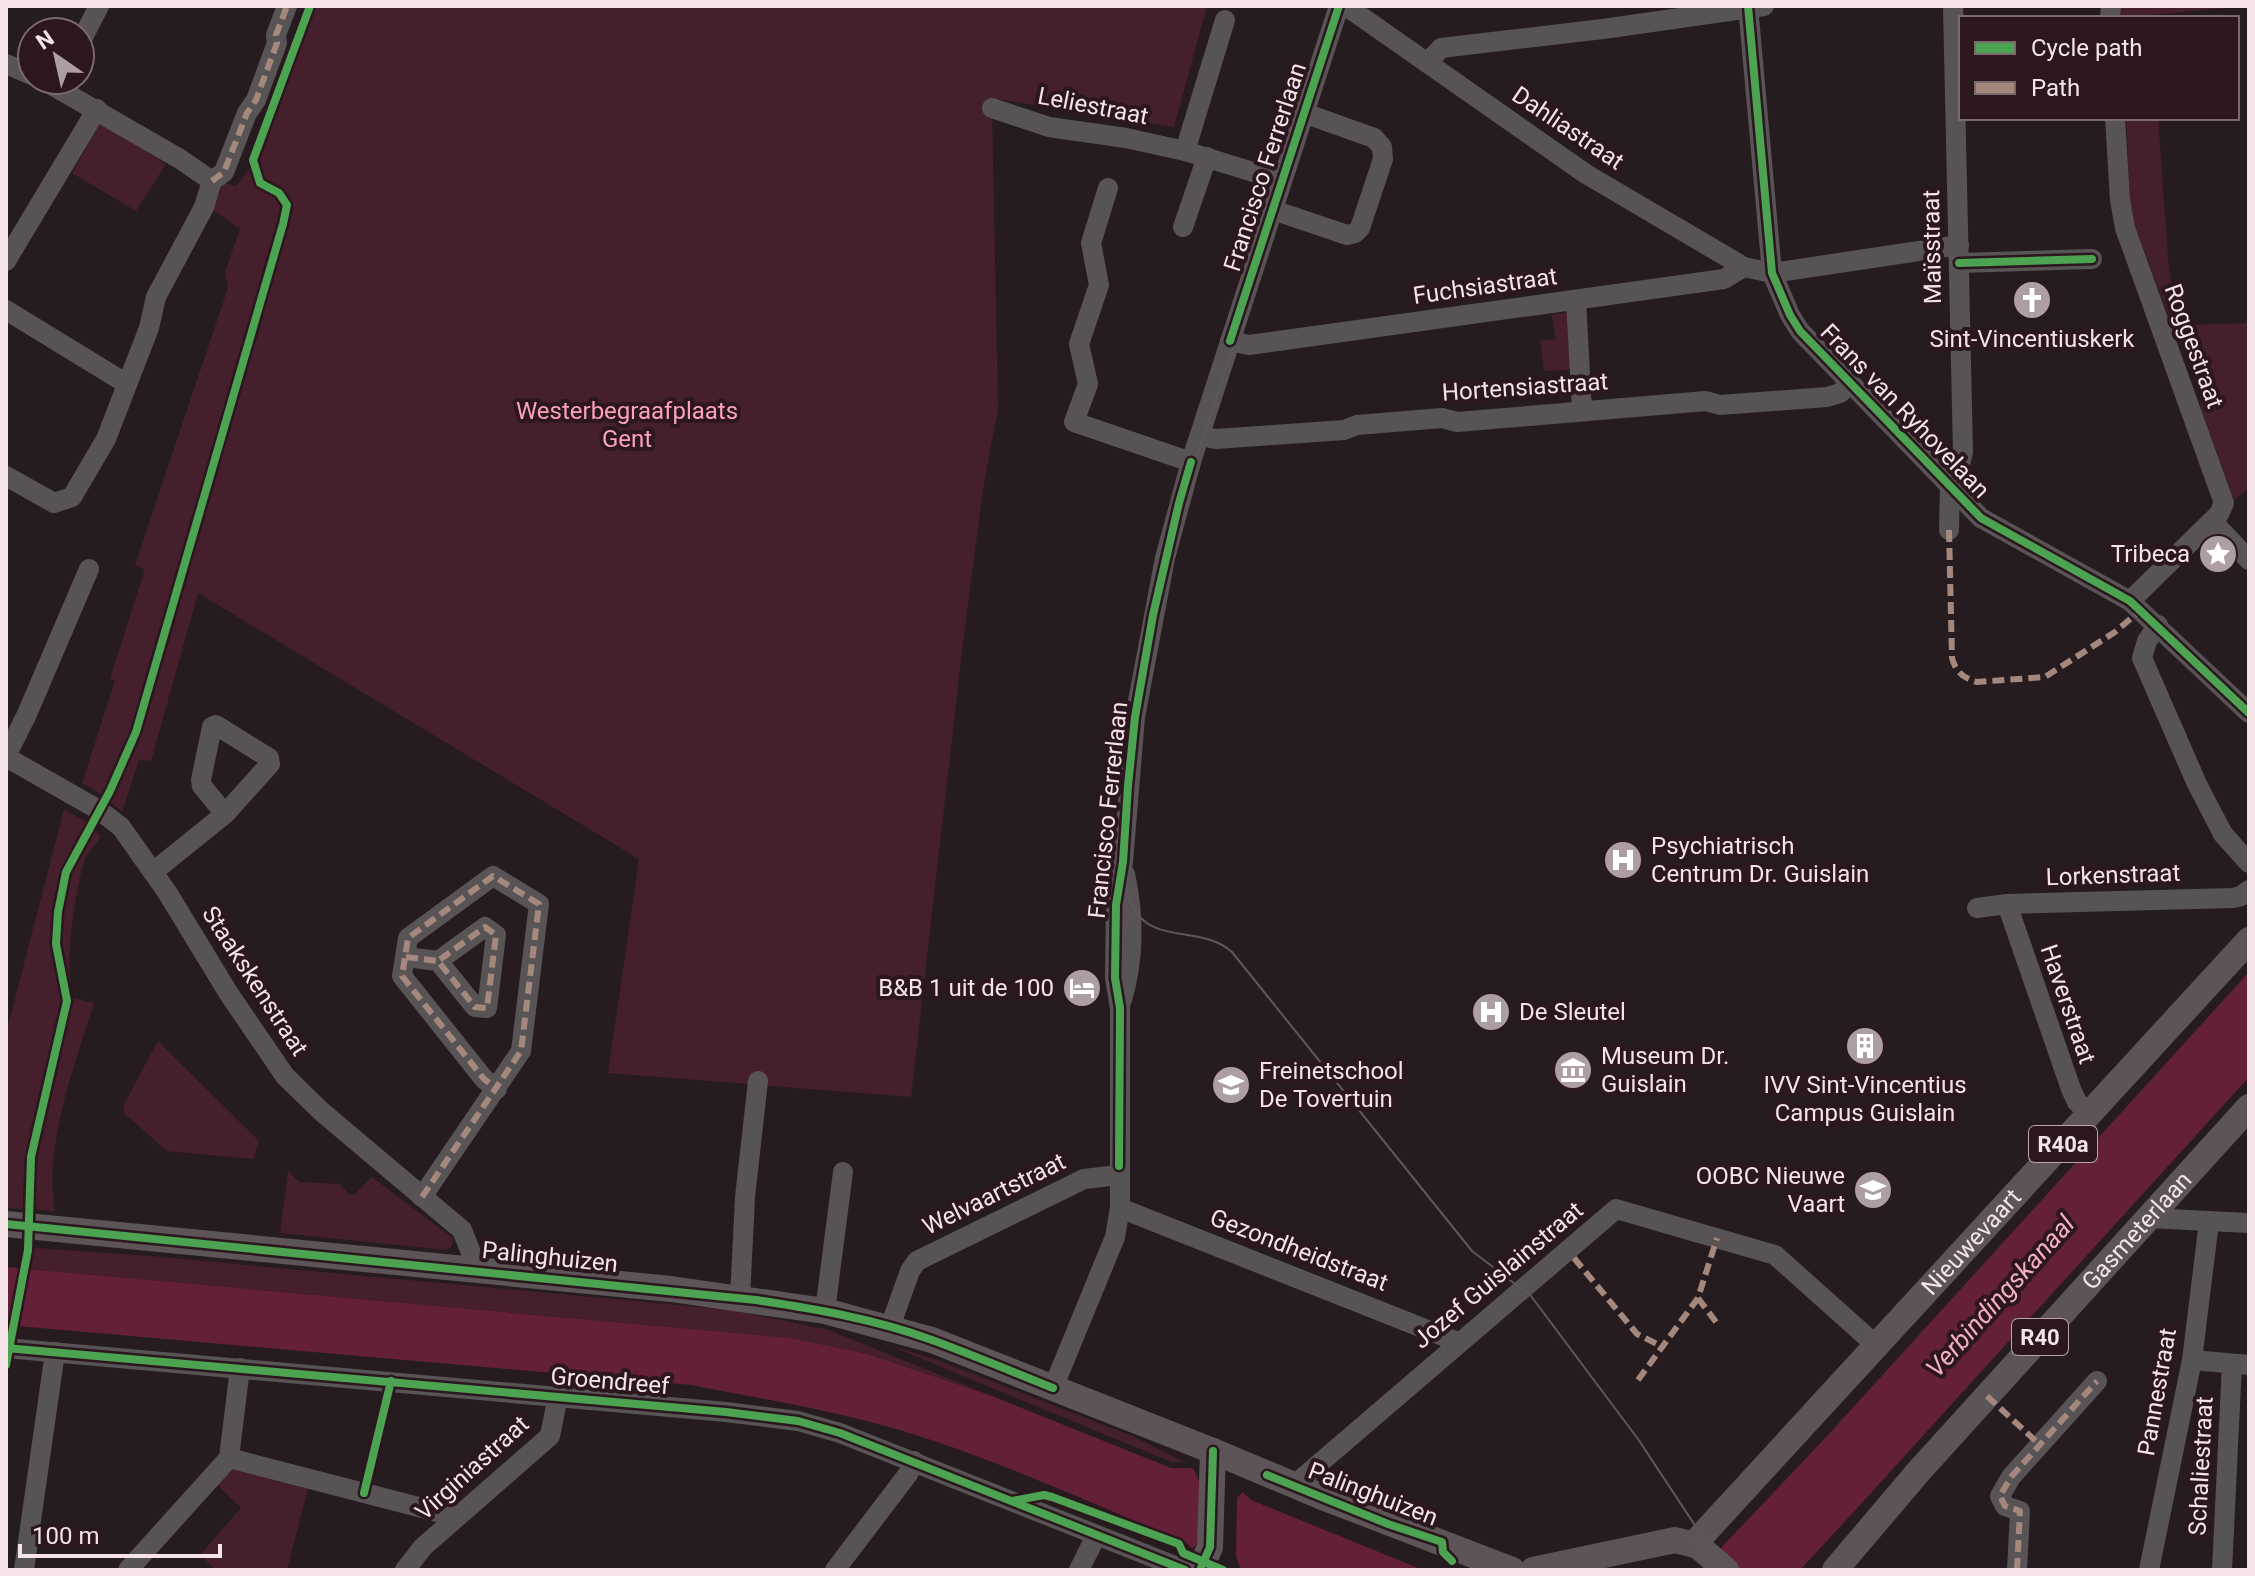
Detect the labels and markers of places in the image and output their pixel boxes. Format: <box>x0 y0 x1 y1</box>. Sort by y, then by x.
church icon: Sint-Vincentiuskerk <box>2011 279 2053 321</box>
place label: Sint-Vincentiuskerk <box>1930 325 2135 353</box>
place icon: Tribeca <box>2197 533 2239 575</box>
place label: Tribeca <box>2111 540 2190 568</box>
place label: Psychiatrisch Centrum Dr. Guislain <box>1651 832 1869 888</box>
hospital icon: Psychiatrisch Centrum Dr. Guislain <box>1602 839 1644 881</box>
hotel icon: B&B 1 uit de 100 <box>1061 967 1103 1009</box>
place label: B&B 1 uit de 100 <box>878 974 1054 1002</box>
hospital icon: De Sleutel <box>1470 991 1512 1033</box>
place label: De Sleutel <box>1519 998 1626 1026</box>
building icon: IVV Sint-Vincentius Campus Guislain <box>1844 1025 1886 1067</box>
place label: Museum Dr. Guislain <box>1601 1042 1729 1098</box>
museum icon: Museum Dr. Guislain <box>1552 1049 1594 1091</box>
place label: Freinetschool De Tovertuin <box>1259 1057 1404 1113</box>
school or university icon: Freinetschool De Tovertuin <box>1210 1064 1252 1106</box>
place label: IVV Sint-Vincentius Campus Guislain <box>1763 1071 1967 1127</box>
place label: OOBC Nieuwe Vaart <box>1696 1162 1845 1218</box>
school or university icon: OOBC Nieuwe Vaart <box>1852 1169 1894 1211</box>

